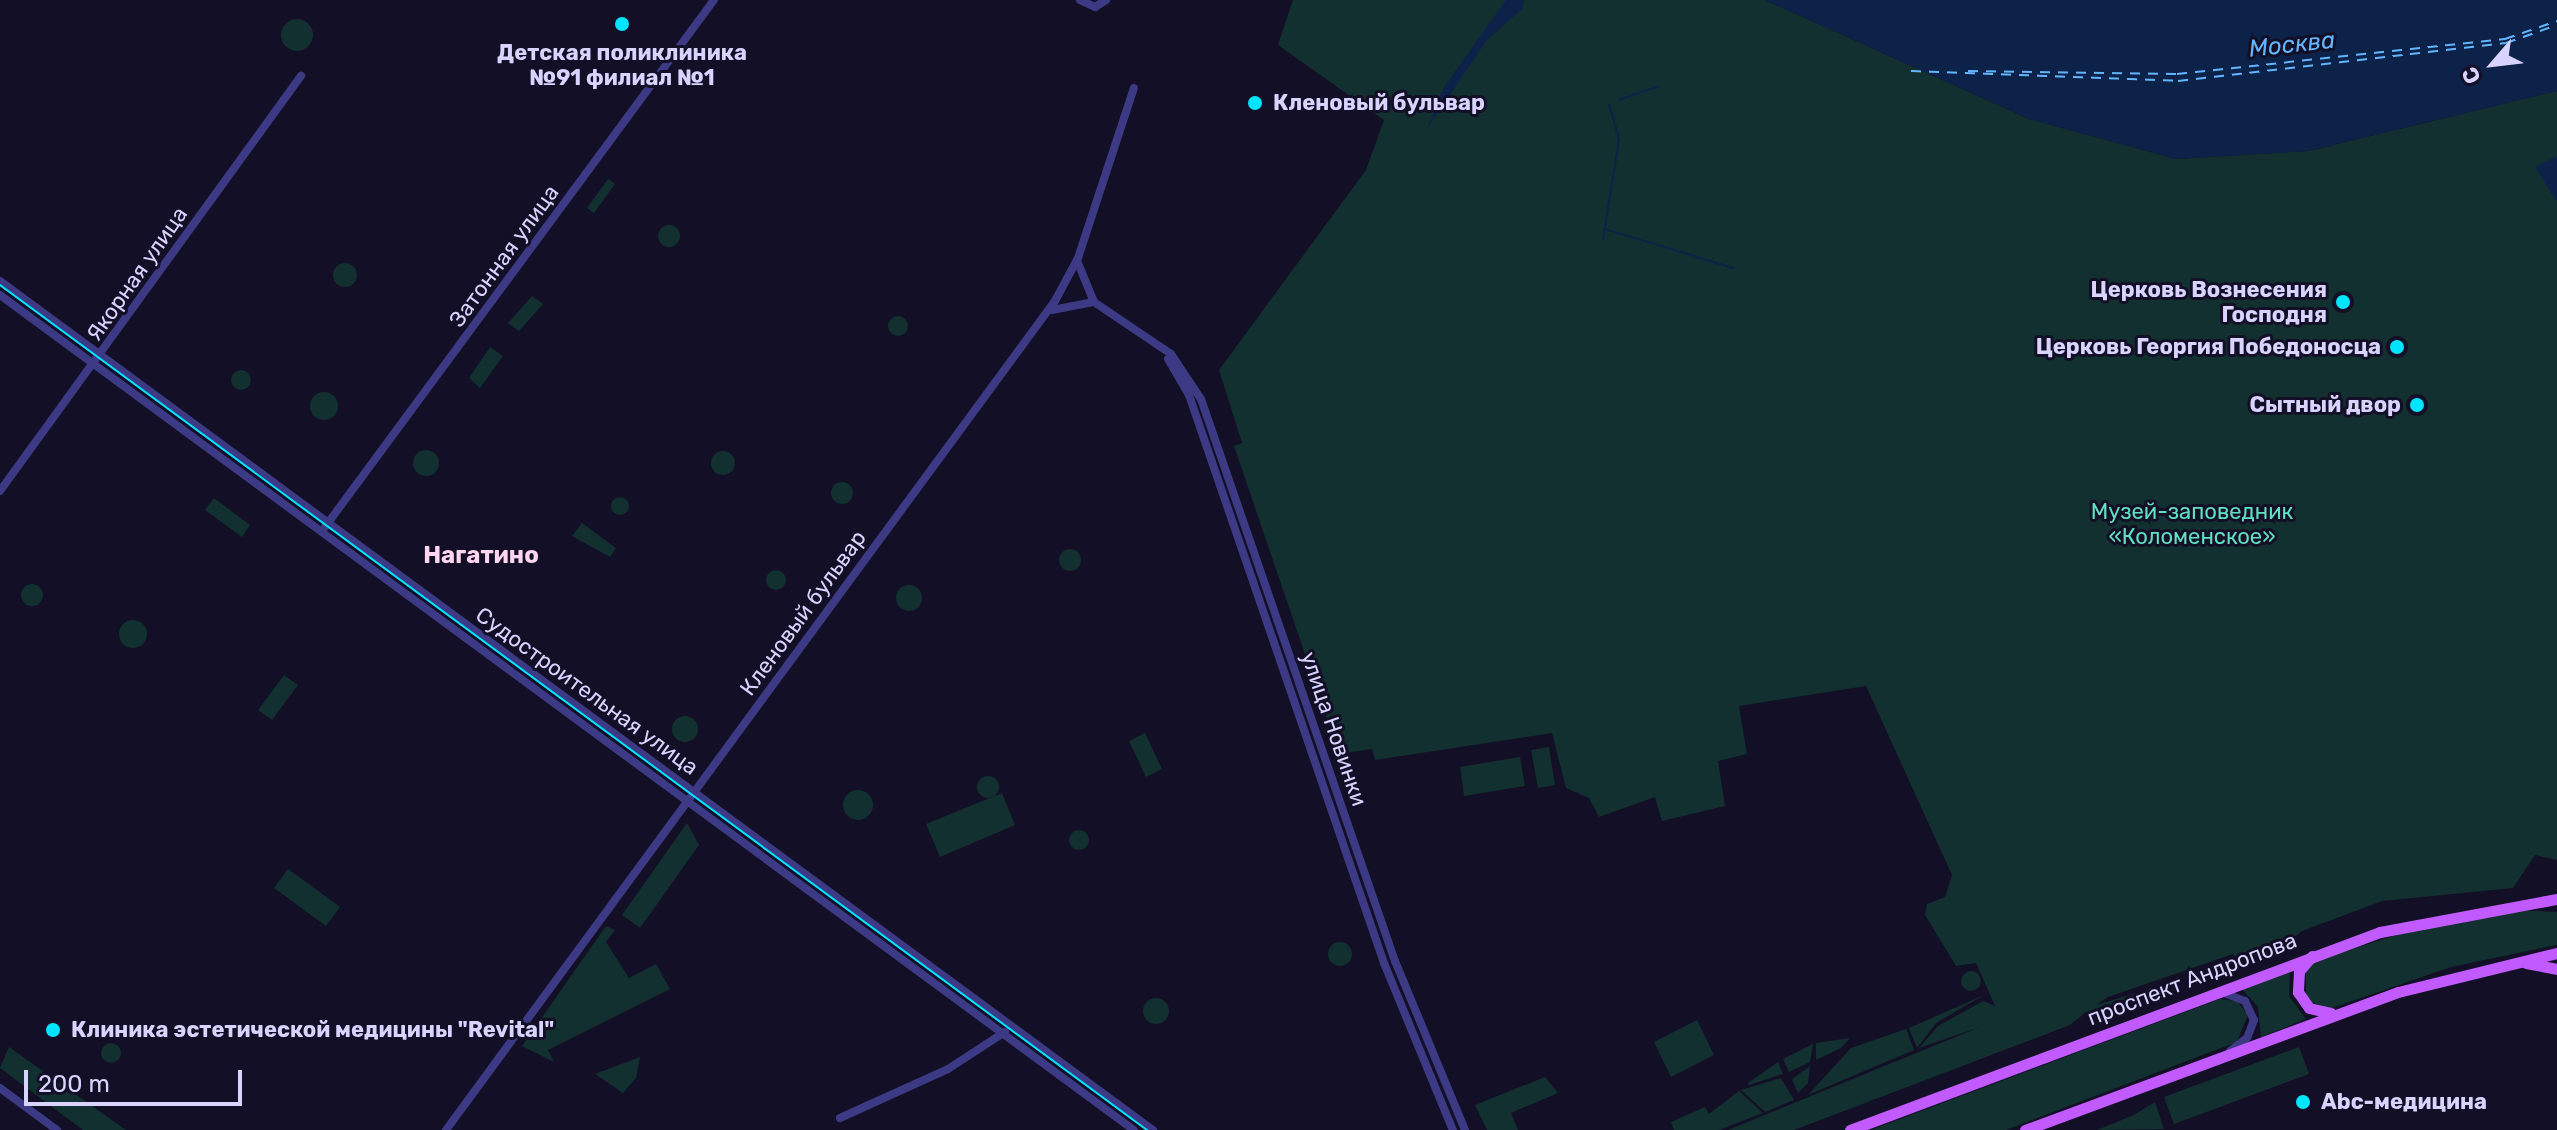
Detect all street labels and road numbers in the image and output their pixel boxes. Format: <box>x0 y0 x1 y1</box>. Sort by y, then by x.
street label: Затонная улица <box>444 180 564 332</box>
street label: Якорная улица <box>81 202 193 346</box>
street label: Кленовый бульвар <box>734 525 872 701</box>
street label: Судостроительная улица <box>471 601 703 781</box>
street label: улица Новинки <box>1295 648 1373 810</box>
street label: проспект Андропова <box>2084 927 2300 1031</box>

